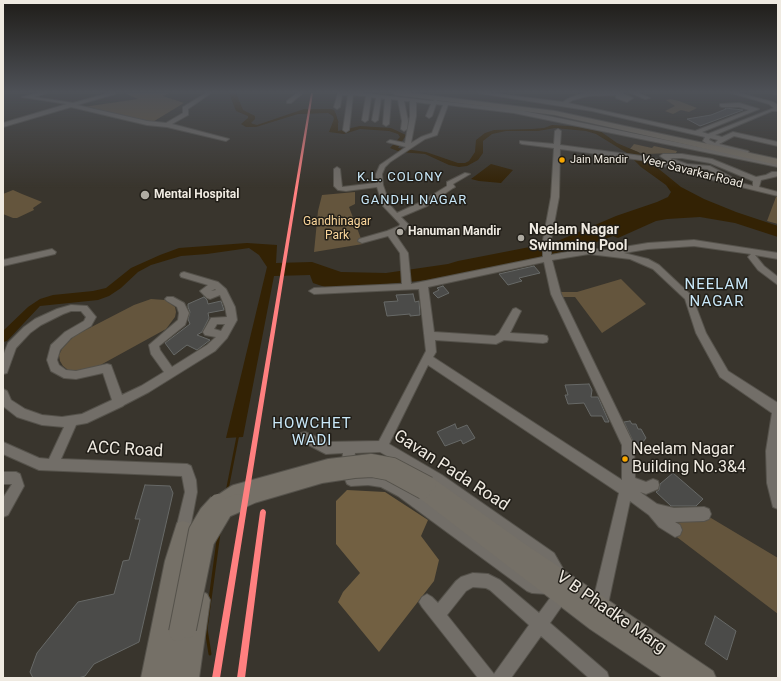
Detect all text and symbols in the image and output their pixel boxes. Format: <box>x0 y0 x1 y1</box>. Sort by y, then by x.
street label: Veer Savarkar Road <box>640 152 744 192</box>
place label: Jain Mandir <box>570 153 628 167</box>
marker: Jain Mandir <box>557 155 567 165</box>
district label: K.L. COLONY <box>357 170 443 186</box>
place label: Mental Hospital <box>154 188 239 202</box>
marker: Mental Hospital <box>139 189 151 201</box>
district label: GANDHI NAGAR <box>361 193 467 209</box>
park label: Gandhinagar Park <box>303 215 371 243</box>
place label: Neelam Nagar Swimming Pool <box>529 222 627 254</box>
place label: Hanuman Mandir <box>408 225 501 239</box>
marker: Hanuman Mandir <box>395 227 405 237</box>
marker: Neelam Nagar Swimming Pool <box>516 233 526 243</box>
district label: NEELAM NAGAR <box>685 276 749 311</box>
district label: HOWCHET WADI <box>272 415 352 450</box>
street label: Gavan Pada Road <box>389 426 513 516</box>
street label: ACC Road <box>86 438 164 462</box>
place label: Neelam Nagar Building No.3&4 <box>632 440 746 478</box>
marker: Neelam Nagar Building No.3&4 <box>620 454 630 464</box>
street label: V B Phadke Marg <box>552 567 670 659</box>

